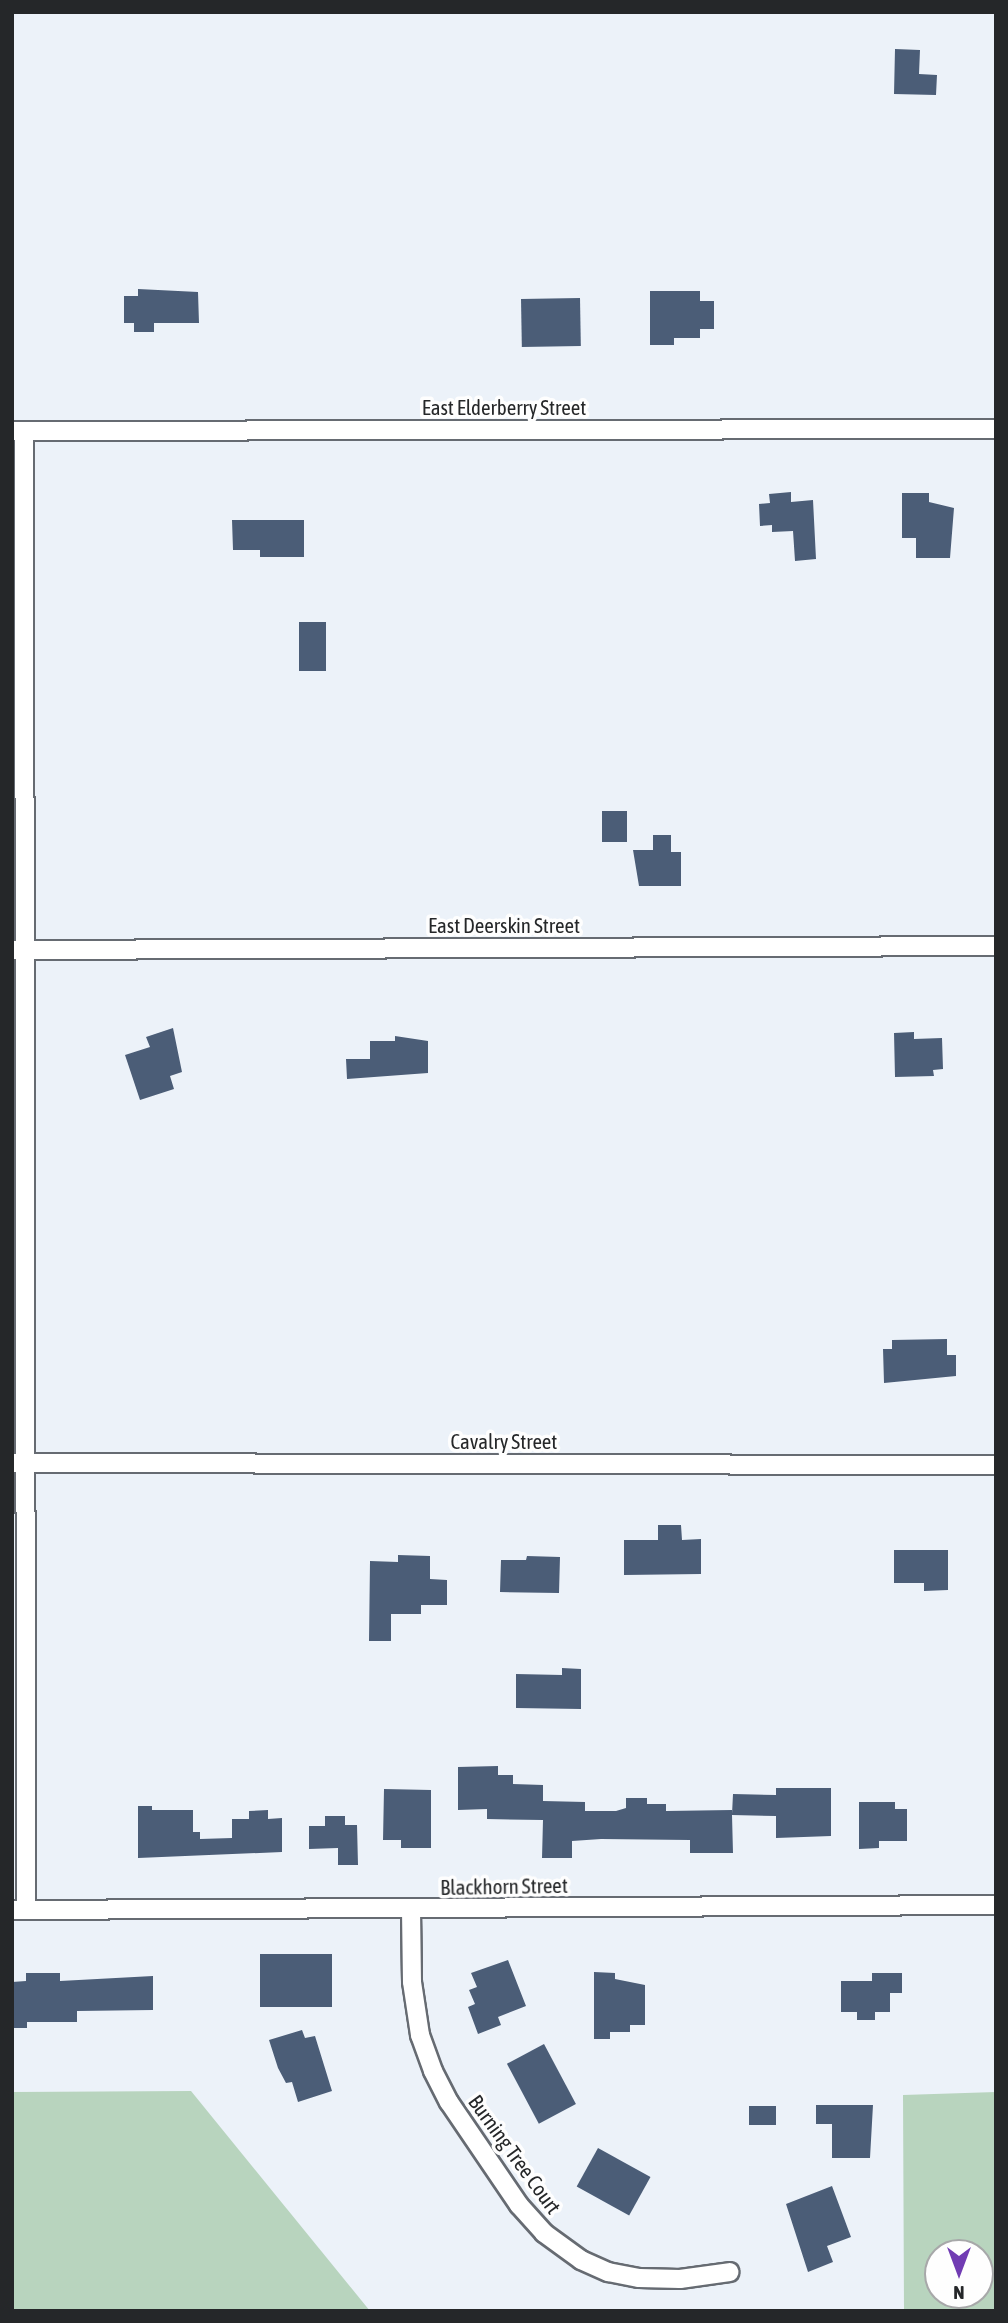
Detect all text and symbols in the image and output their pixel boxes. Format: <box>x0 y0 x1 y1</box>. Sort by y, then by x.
street label: East Elderberry Street <box>422 394 586 420</box>
street label: East Deerskin Street <box>428 912 580 938</box>
street label: Cavalry Street <box>451 1428 557 1454</box>
street label: Blackhorn Street <box>440 1872 568 1900</box>
street label: Burning Tree Court <box>463 2090 567 2218</box>
north arrow <box>924 2239 994 2309</box>
text: N <box>953 2282 965 2304</box>

